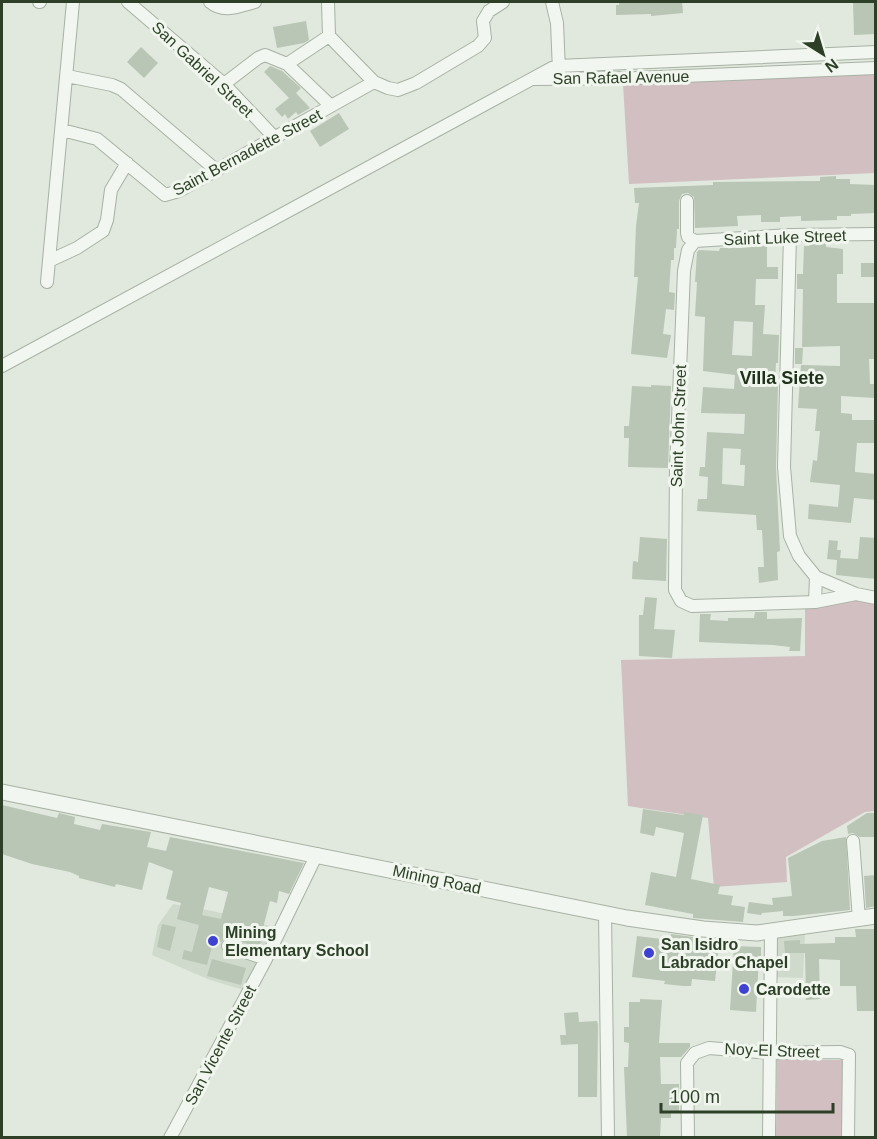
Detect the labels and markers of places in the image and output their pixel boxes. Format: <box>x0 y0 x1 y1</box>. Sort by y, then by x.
place label: Mining Elementary School <box>225 924 369 959</box>
marker: Mining Elementary School <box>206 934 220 948</box>
place label: San Isidro Labrador Chapel <box>661 936 788 971</box>
marker: San Isidro Labrador Chapel <box>642 946 656 960</box>
place label: Carodette <box>756 981 831 998</box>
marker: Carodette <box>737 982 751 996</box>

